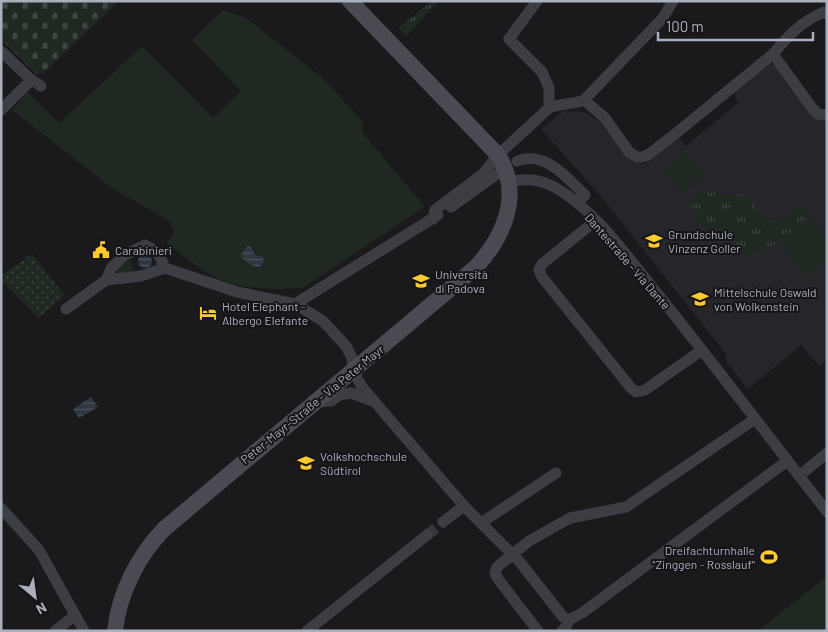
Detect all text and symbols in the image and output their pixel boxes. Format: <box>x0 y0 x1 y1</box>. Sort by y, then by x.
scale bar <box>658 10 813 42</box>
text: 100 m <box>666 17 704 35</box>
street label: Dantestraße - Via Dante <box>582 210 674 312</box>
place label: Grundschule Vinzenz Goller <box>668 227 741 255</box>
school or university icon: Grundschule Vinzenz Goller <box>644 231 664 251</box>
public building icon: Carabinieri <box>91 240 111 260</box>
place label: Carabinieri <box>115 243 172 257</box>
place label: Università di Padova <box>435 267 488 295</box>
school or university icon: Università di Padova <box>411 271 431 291</box>
place label: Mittelschule Oswald von Wolkenstein <box>714 285 817 313</box>
school or university icon: Mittelschule Oswald von Wolkenstein <box>690 289 710 309</box>
place label: Hotel Elephant - Albergo Elefante <box>222 299 308 327</box>
hotel icon: Hotel Elephant - Albergo Elefante <box>198 303 218 323</box>
street label: Peter-Mayr-Straße - Via Peter Mayr <box>238 341 387 466</box>
place label: Volkshochschule Südtirol <box>320 449 407 477</box>
school or university icon: Volkshochschule Südtirol <box>296 453 316 473</box>
place label: Dreifachturnhalle "Zinggen - Rosslauf" <box>652 543 755 571</box>
sports icon: Dreifachturnhalle "Zinggen - Rosslauf" <box>759 547 779 567</box>
north arrow <box>10 572 60 622</box>
text: N <box>33 599 50 618</box>

